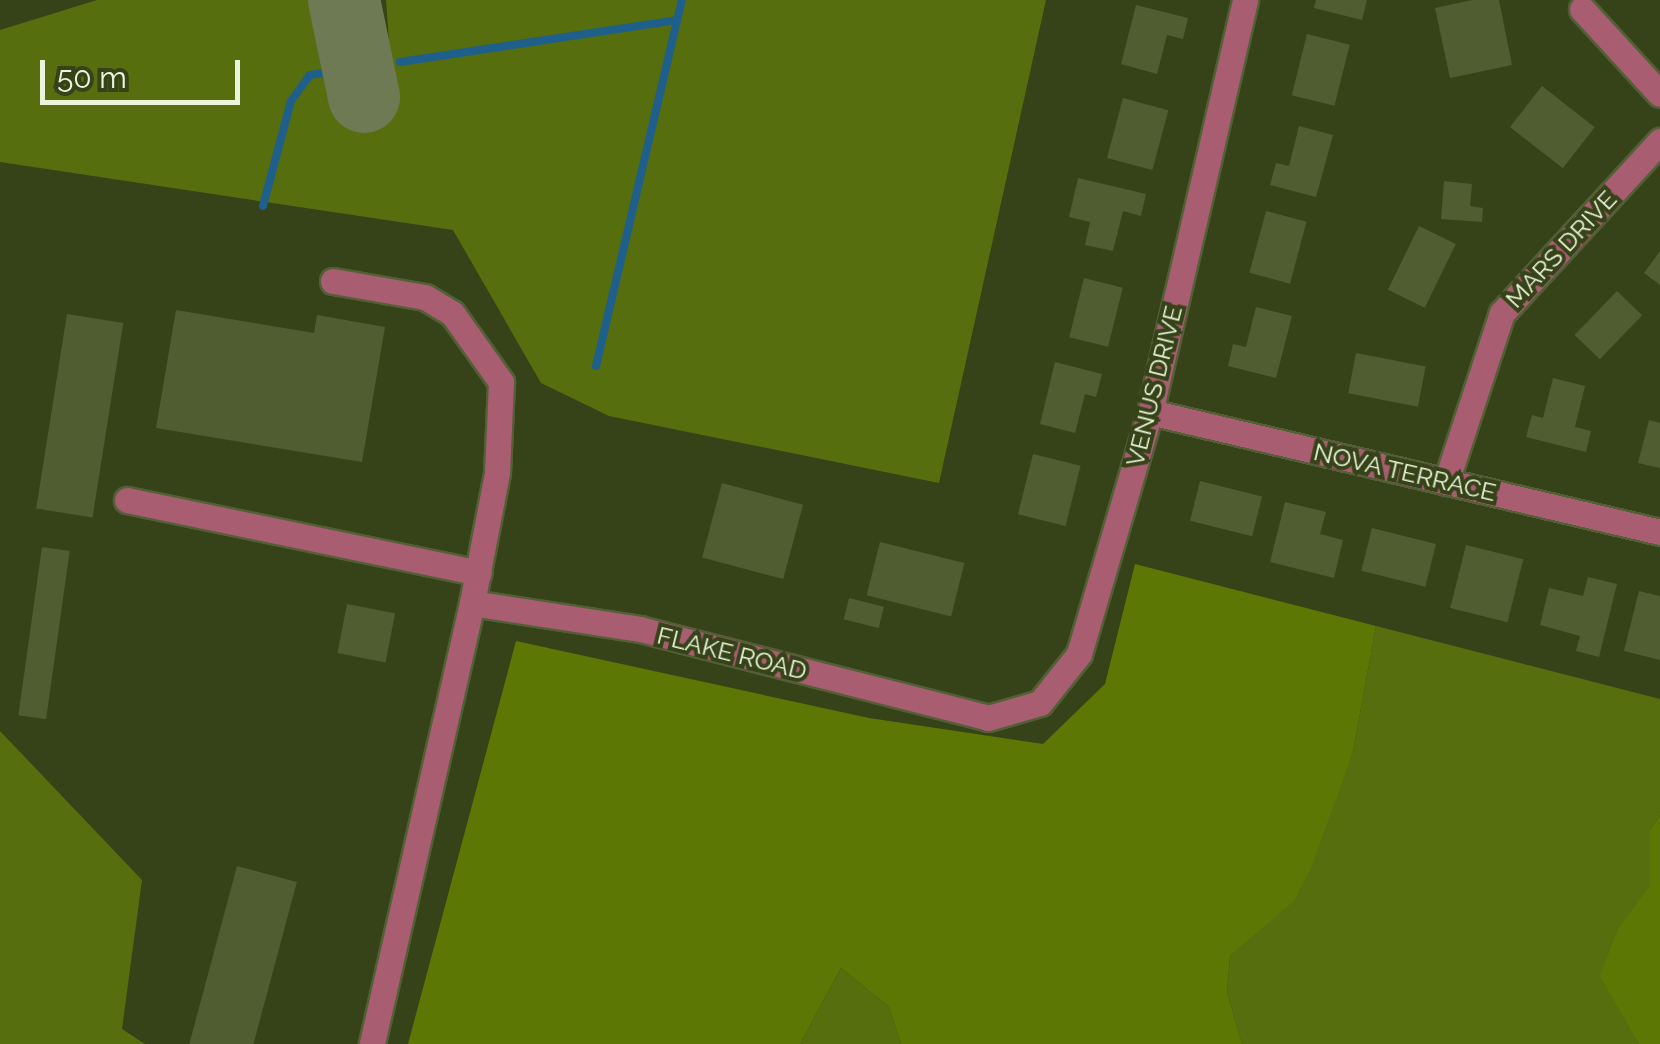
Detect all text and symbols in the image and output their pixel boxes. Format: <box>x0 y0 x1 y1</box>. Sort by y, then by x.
scale bar <box>45 40 245 102</box>
text: 50 m <box>57 60 127 95</box>
street label: MARS DRIVE <box>1499 184 1623 314</box>
street label: VENUS DRIVE <box>1120 303 1188 469</box>
street label: NOVA TERRACE <box>1310 436 1500 508</box>
street label: FLAKE ROAD <box>654 620 810 686</box>

